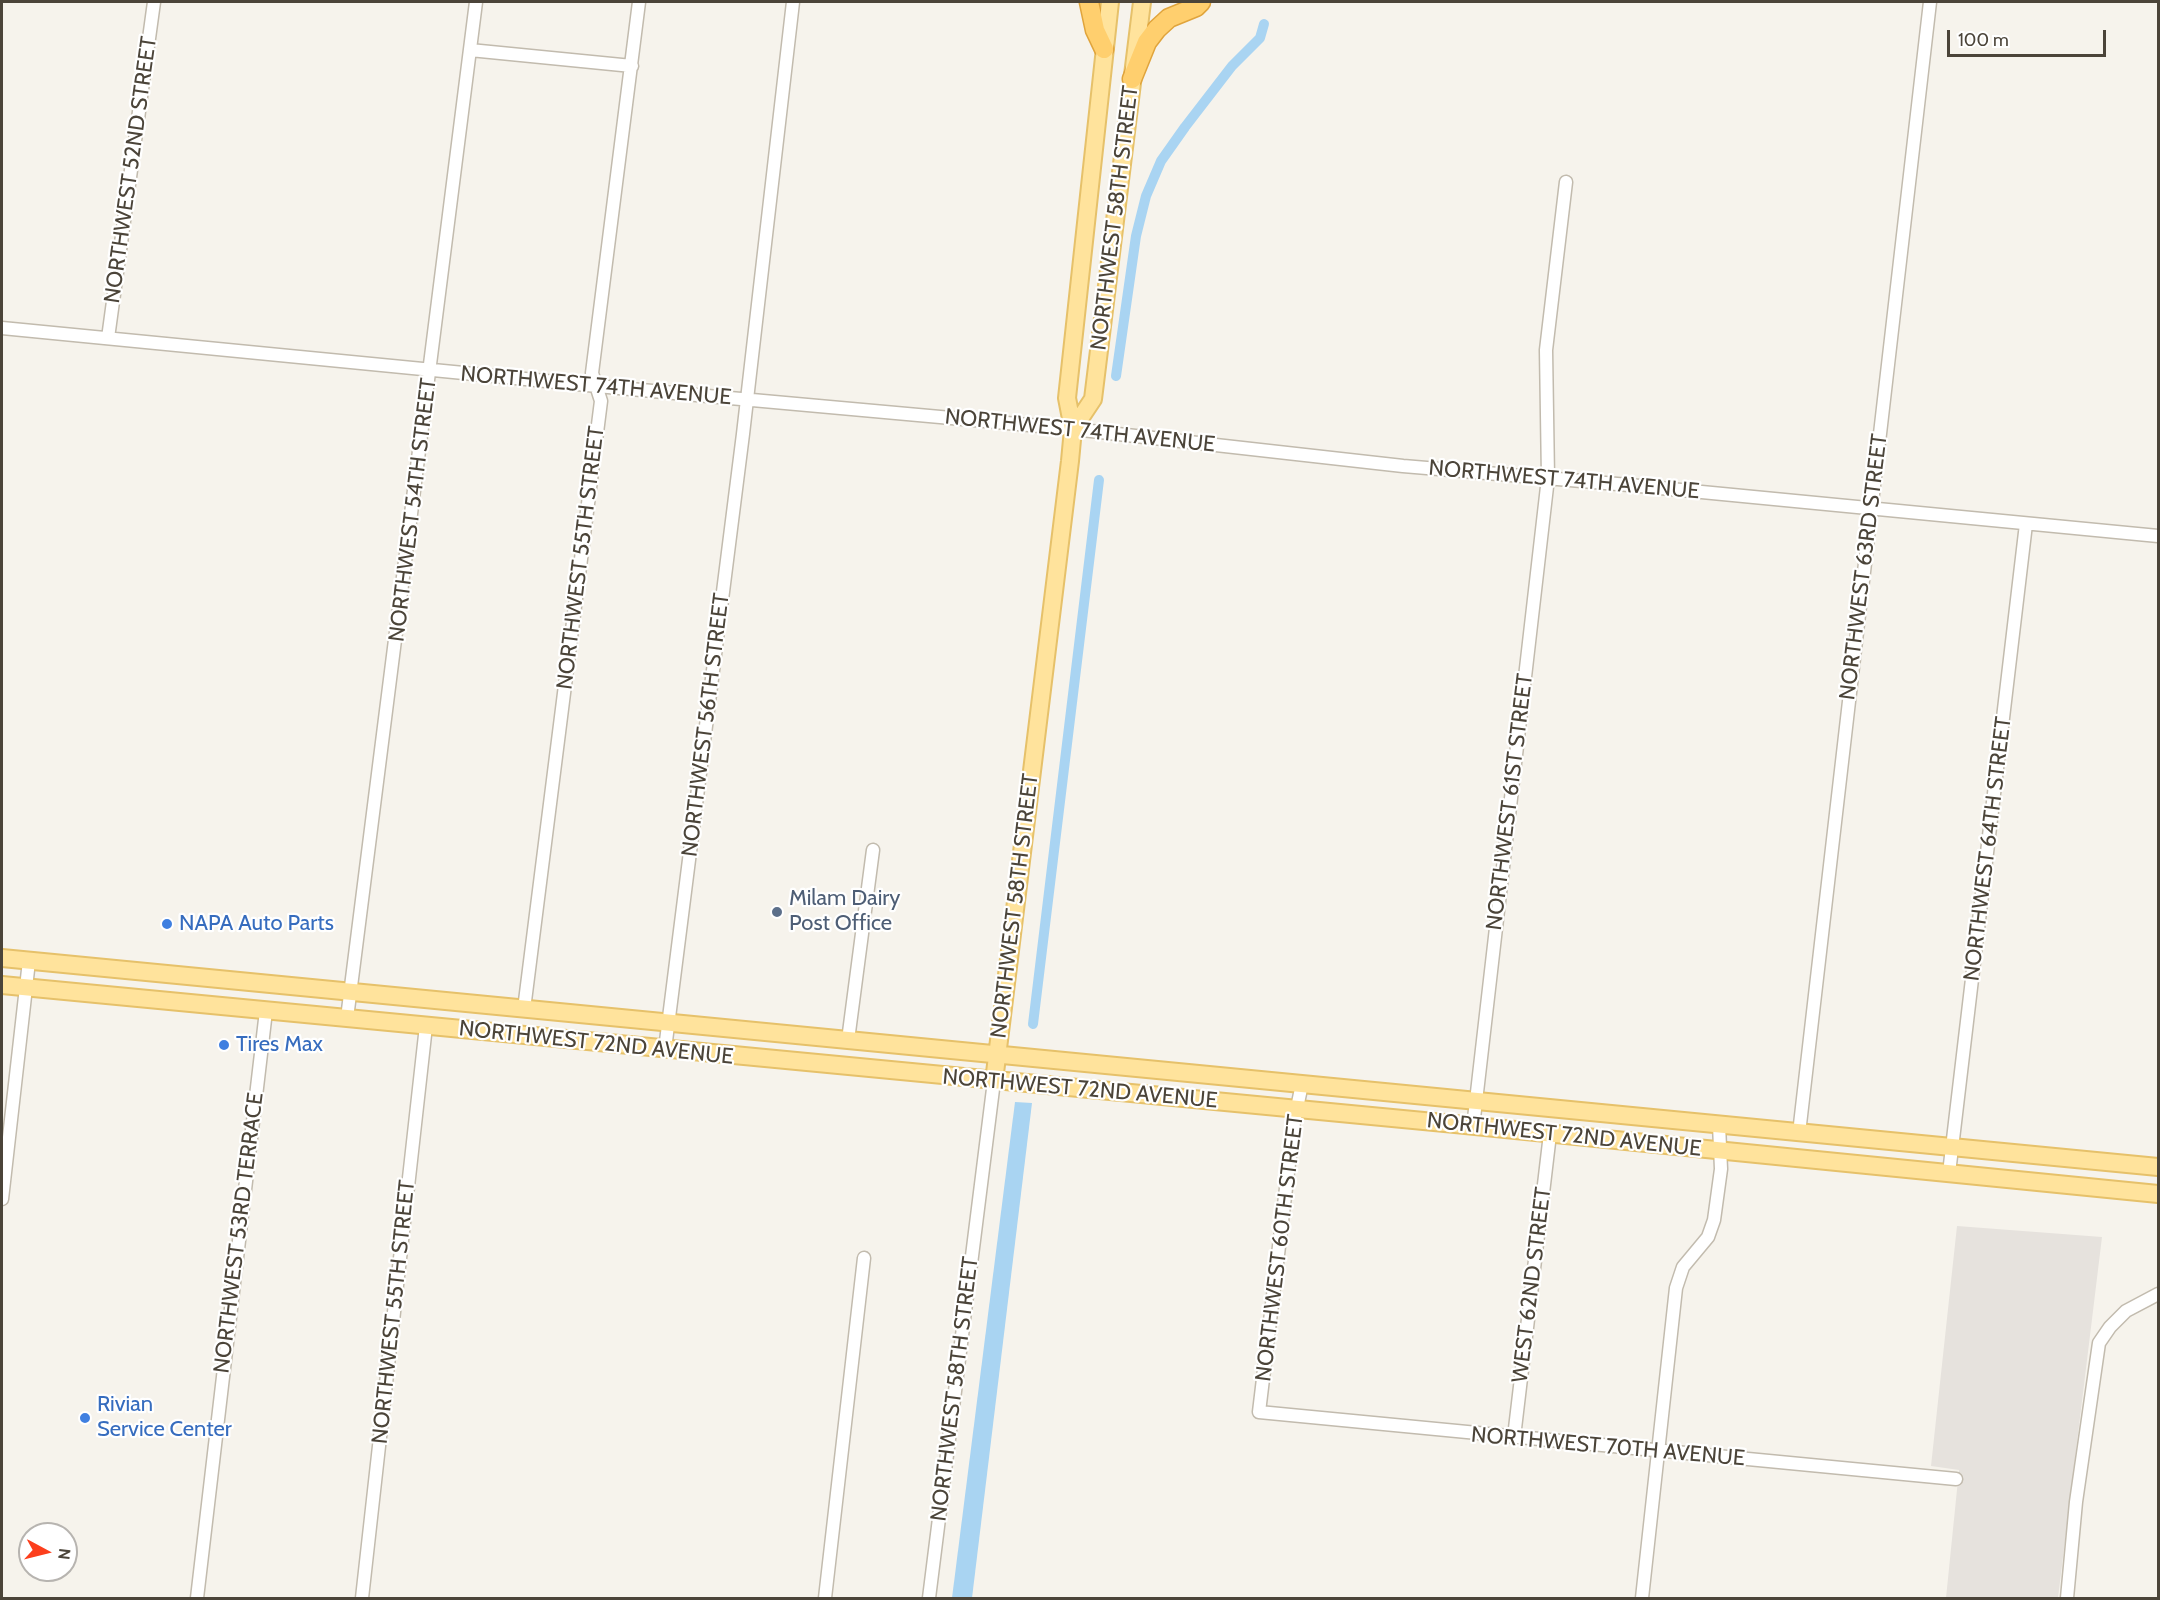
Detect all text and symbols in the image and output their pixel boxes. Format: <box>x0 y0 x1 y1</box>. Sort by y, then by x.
scale bar <box>1950 18 2109 56</box>
text: 100 m <box>1958 29 2009 51</box>
street label: NORTHWEST 52ND STREET <box>99 35 163 305</box>
street label: NORTHWEST 58TH STREET <box>1086 84 1144 352</box>
street label: NORTHWEST 74TH AVENUE <box>460 361 732 411</box>
street label: NORTHWEST 54TH STREET <box>384 377 442 643</box>
street label: NORTHWEST 74TH AVENUE <box>944 404 1216 458</box>
street label: NORTHWEST 55TH STREET <box>552 425 610 691</box>
street label: NORTHWEST 63RD STREET <box>1835 433 1893 701</box>
street label: NORTHWEST 74TH AVENUE <box>1428 455 1700 505</box>
street label: NORTHWEST 56TH STREET <box>677 592 735 858</box>
street label: NORTHWEST 61ST STREET <box>1481 672 1539 932</box>
street label: NORTHWEST 64TH STREET <box>1959 715 2017 983</box>
street label: NORTHWEST 58TH STREET <box>986 772 1044 1040</box>
place label: Milam Dairy Post Office <box>789 886 900 938</box>
marker: Milam Dairy Post Office <box>770 905 784 919</box>
place label: NAPA Auto Parts <box>179 911 334 937</box>
marker: NAPA Auto Parts <box>160 917 174 931</box>
street label: NORTHWEST 72ND AVENUE <box>457 1015 735 1071</box>
place label: Tires Max <box>236 1032 323 1058</box>
marker: Tires Max <box>217 1038 231 1052</box>
street label: NORTHWEST 72ND AVENUE <box>941 1064 1219 1114</box>
street label: NORTHWEST 53RD TERRACE <box>209 1091 269 1375</box>
street label: NORTHWEST 72ND AVENUE <box>1425 1107 1703 1163</box>
street label: NORTHWEST 60TH STREET <box>1251 1113 1309 1383</box>
street label: NORTHWEST 55TH STREET <box>367 1179 421 1445</box>
street label: WEST 62ND STREET <box>1507 1186 1557 1384</box>
street label: NORTHWEST 58TH STREET <box>926 1255 984 1523</box>
place label: Rivian Service Center <box>97 1392 232 1444</box>
marker: Rivian Service Center <box>78 1411 92 1425</box>
street label: NORTHWEST 70TH AVENUE <box>1470 1422 1746 1472</box>
north arrow <box>18 1522 78 1582</box>
text: N <box>54 1547 74 1561</box>

